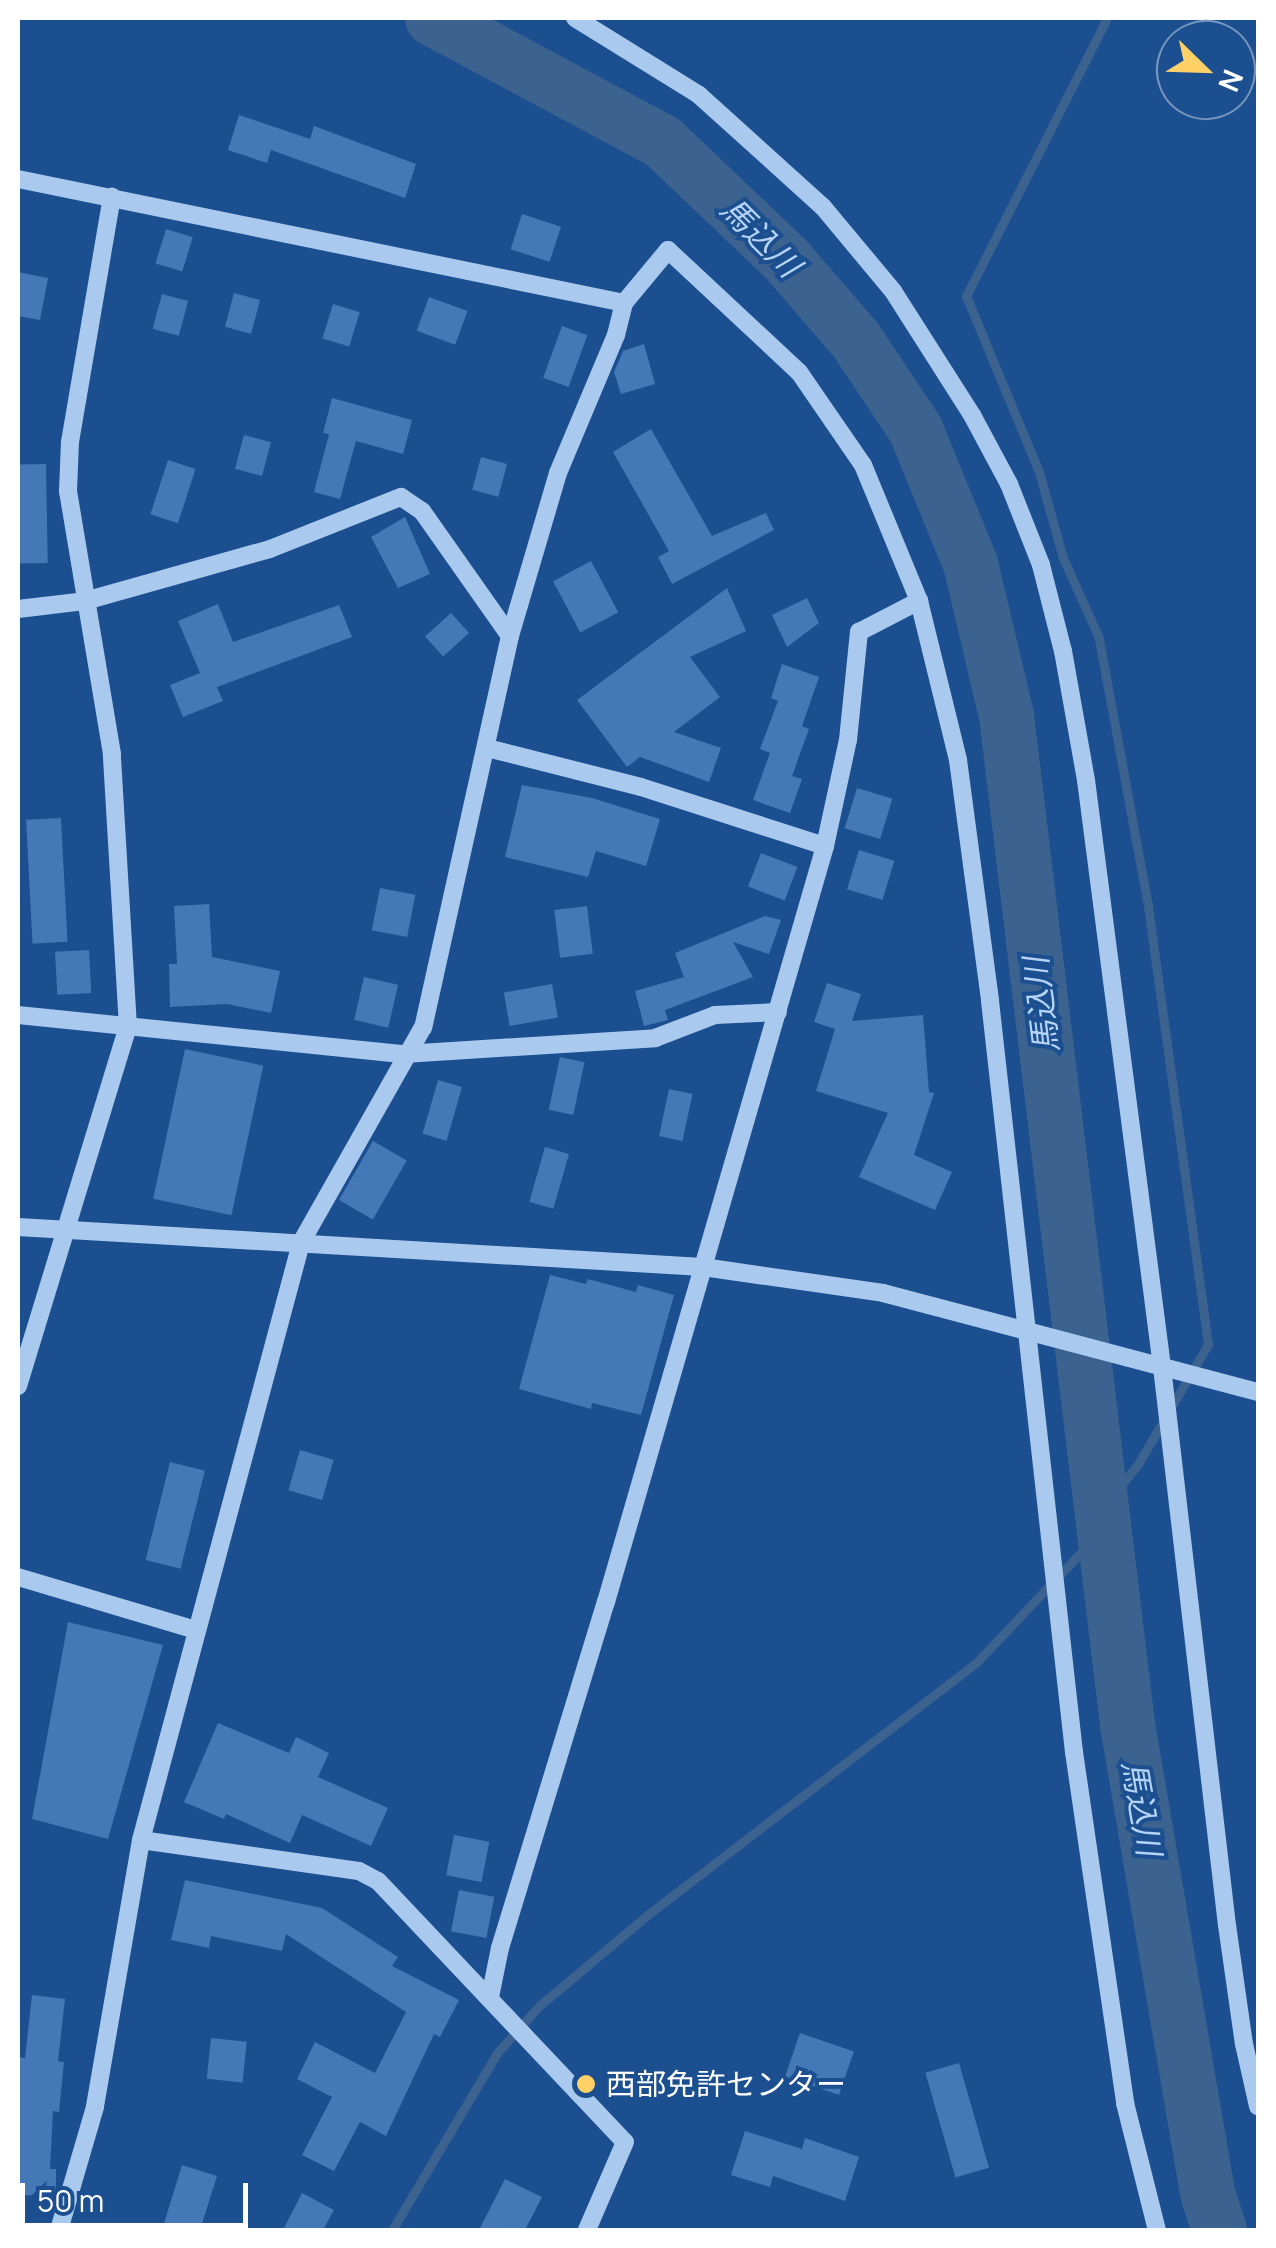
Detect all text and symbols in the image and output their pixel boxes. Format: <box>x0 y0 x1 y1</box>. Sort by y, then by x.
north arrow <box>1156 20 1256 120</box>
text: N <box>1210 64 1253 98</box>
water label: 馬込川 <box>713 189 809 285</box>
water label: 馬込川 <box>1016 955 1066 1055</box>
water label: 馬込川 <box>1115 1757 1169 1859</box>
place label: 西部免許センター <box>606 2066 846 2102</box>
marker: 西部免許センター <box>575 2073 597 2095</box>
scale bar <box>25 2163 252 2225</box>
text: 50 m <box>37 2180 104 2221</box>

